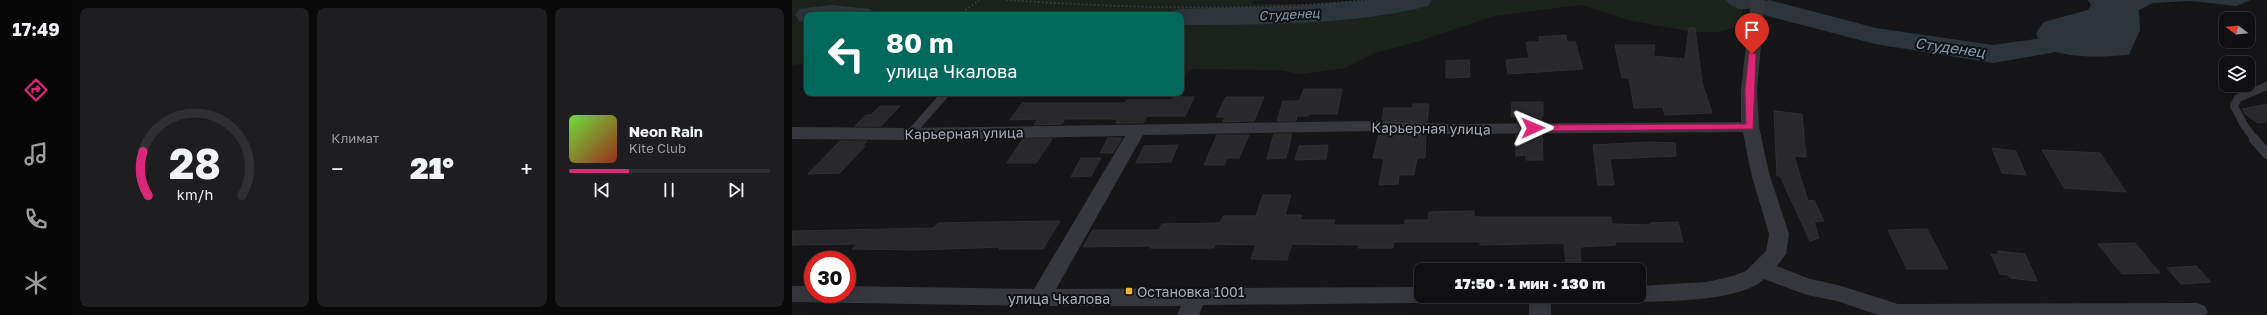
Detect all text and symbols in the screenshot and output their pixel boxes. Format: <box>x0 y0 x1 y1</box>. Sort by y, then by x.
water label: Студенец <box>1258 4 1321 24</box>
north arrow <box>2219 12 2255 48</box>
map controls <box>2219 12 2255 92</box>
pin <box>1735 13 1769 54</box>
text: 17:49 <box>12 18 60 40</box>
icon: arrive <box>1741 19 1763 41</box>
text: 80 m <box>886 26 954 59</box>
icon: left <box>820 28 872 80</box>
water label: Студенец <box>1914 33 1987 62</box>
button: layers <box>2219 56 2255 92</box>
text: улица Чкалова <box>886 60 1017 82</box>
icon: directions <box>22 76 50 104</box>
position arrow <box>1512 107 1554 149</box>
street label: Карьерная улица <box>1371 118 1491 138</box>
text: Neon Rain <box>629 122 703 140</box>
street label: Карьерная улица <box>904 123 1024 143</box>
text: Климат <box>331 130 379 146</box>
text: 28 <box>169 137 221 187</box>
icon: music <box>22 140 50 168</box>
text: Kite Club <box>629 140 686 156</box>
text: 21° <box>410 150 454 186</box>
text: − <box>331 155 343 182</box>
text: + <box>521 155 533 182</box>
icon: previous <box>591 179 613 201</box>
icon: pause <box>658 179 680 201</box>
icon: next <box>725 179 747 201</box>
text: km/h <box>176 185 213 202</box>
icon: phone <box>22 205 50 233</box>
speed limit sign: 30 <box>804 251 856 303</box>
icon: climate <box>22 269 50 297</box>
text: 17:50 · 1 мин · 130 m <box>1455 274 1605 292</box>
place label: Остановка 1001 <box>1137 283 1245 300</box>
marker: Остановка 1001 <box>1124 286 1134 296</box>
street label: улица Чкалова <box>1008 290 1110 307</box>

